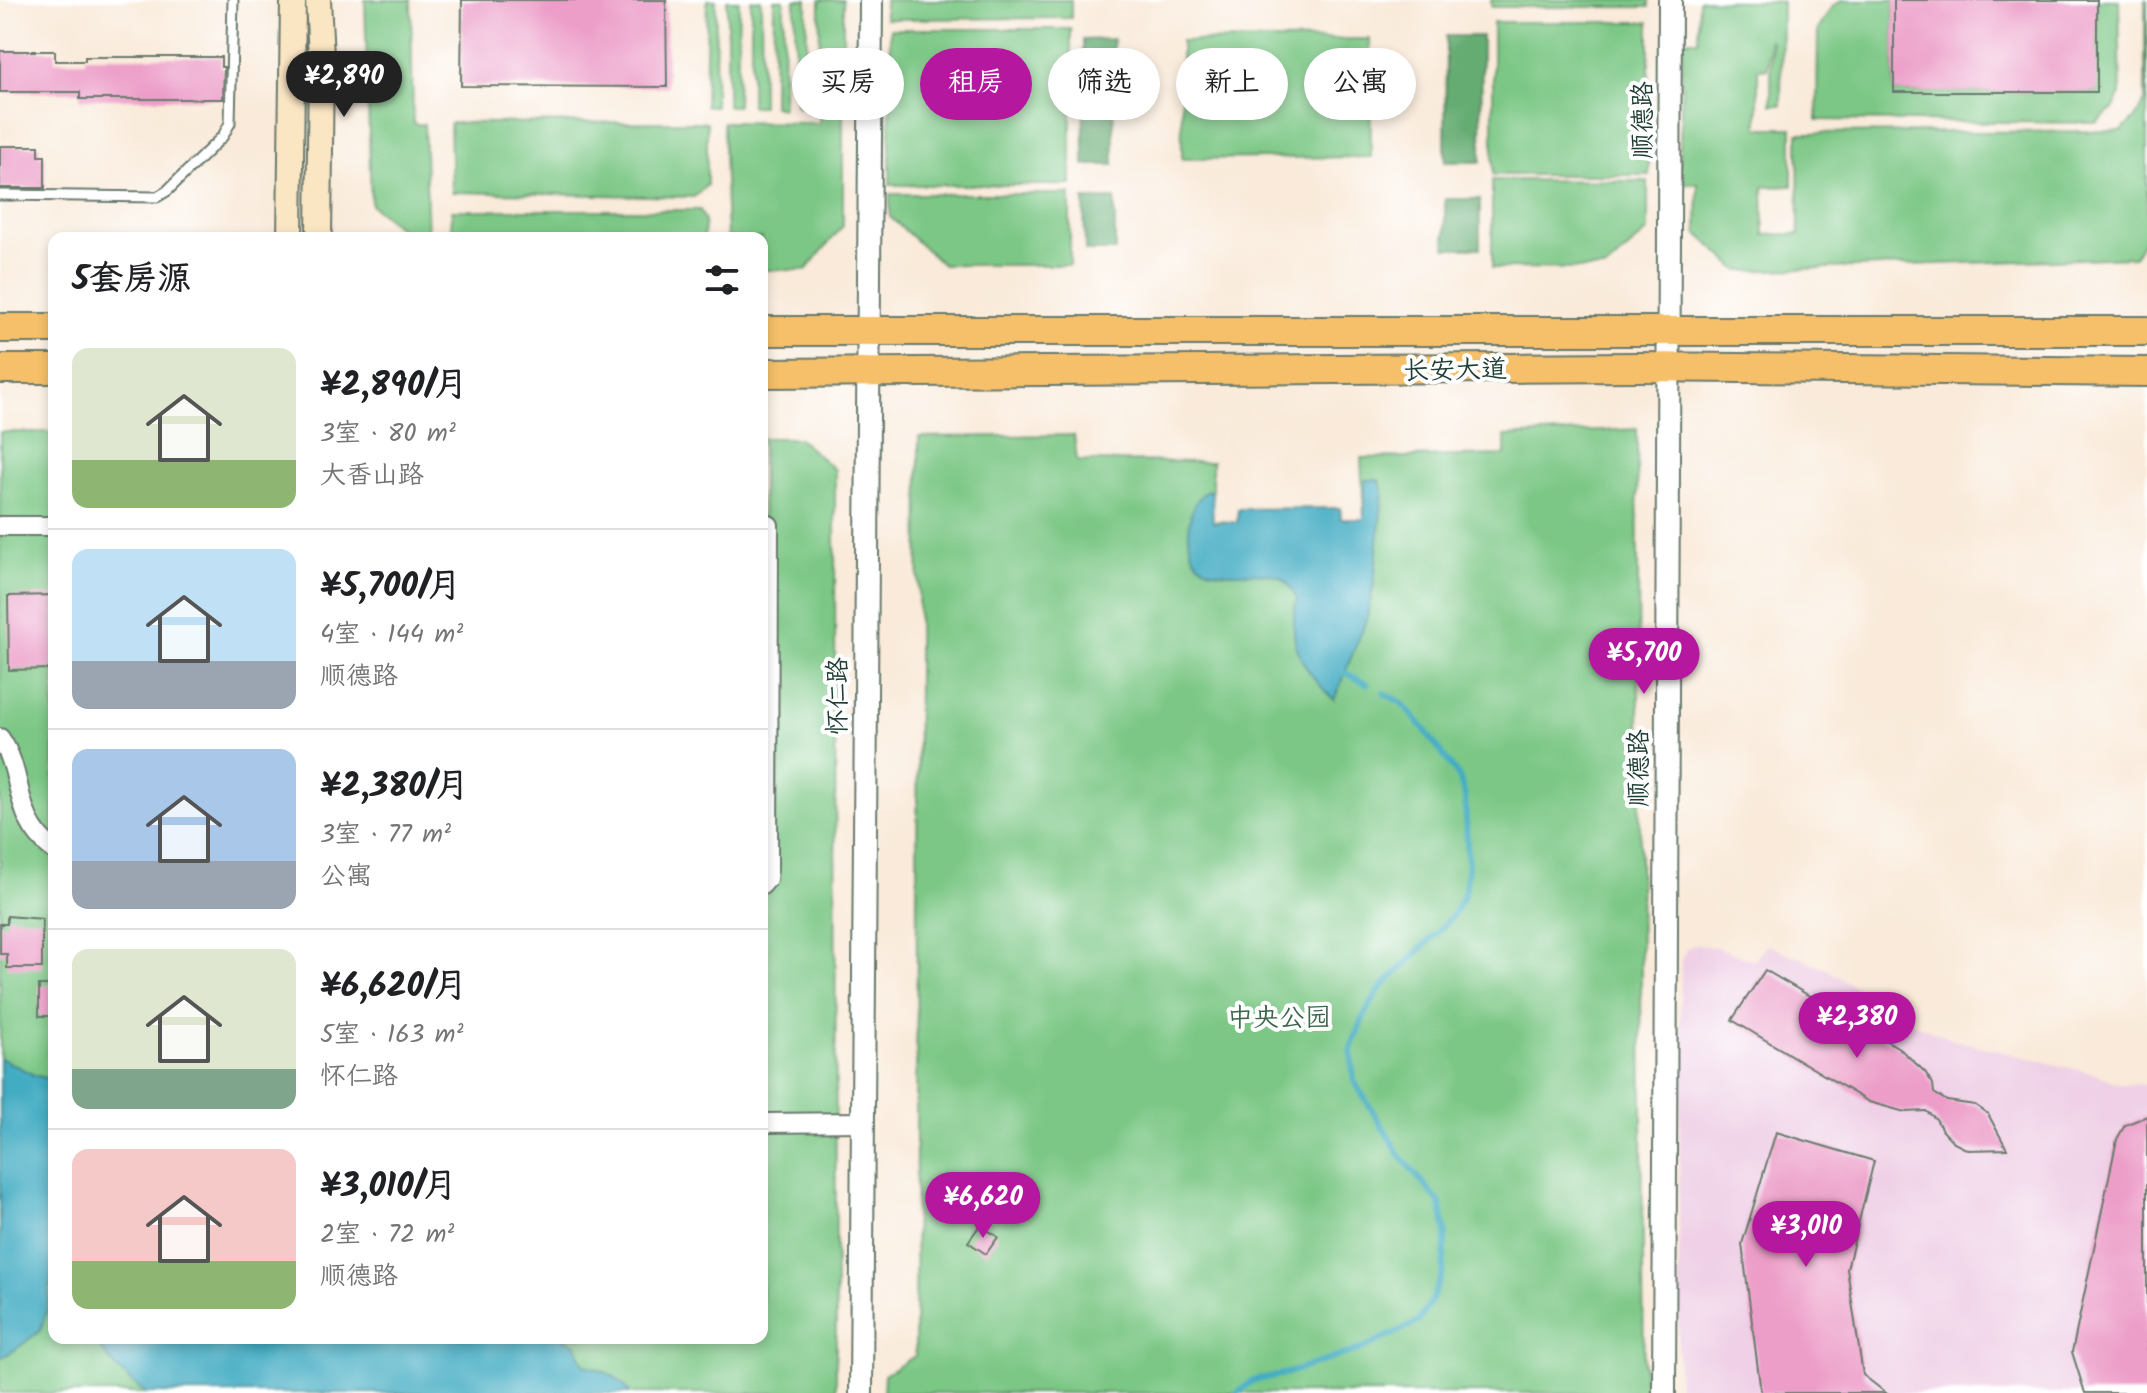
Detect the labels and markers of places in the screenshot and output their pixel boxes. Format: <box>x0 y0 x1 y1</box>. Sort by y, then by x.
pin: ¥2,890 <box>279 51 409 119</box>
pin: ¥5,700 <box>1579 628 1709 696</box>
pin: ¥2,380 <box>1792 992 1922 1060</box>
pin: ¥6,620 <box>918 1172 1048 1240</box>
pin: ¥3,010 <box>1741 1201 1871 1269</box>

